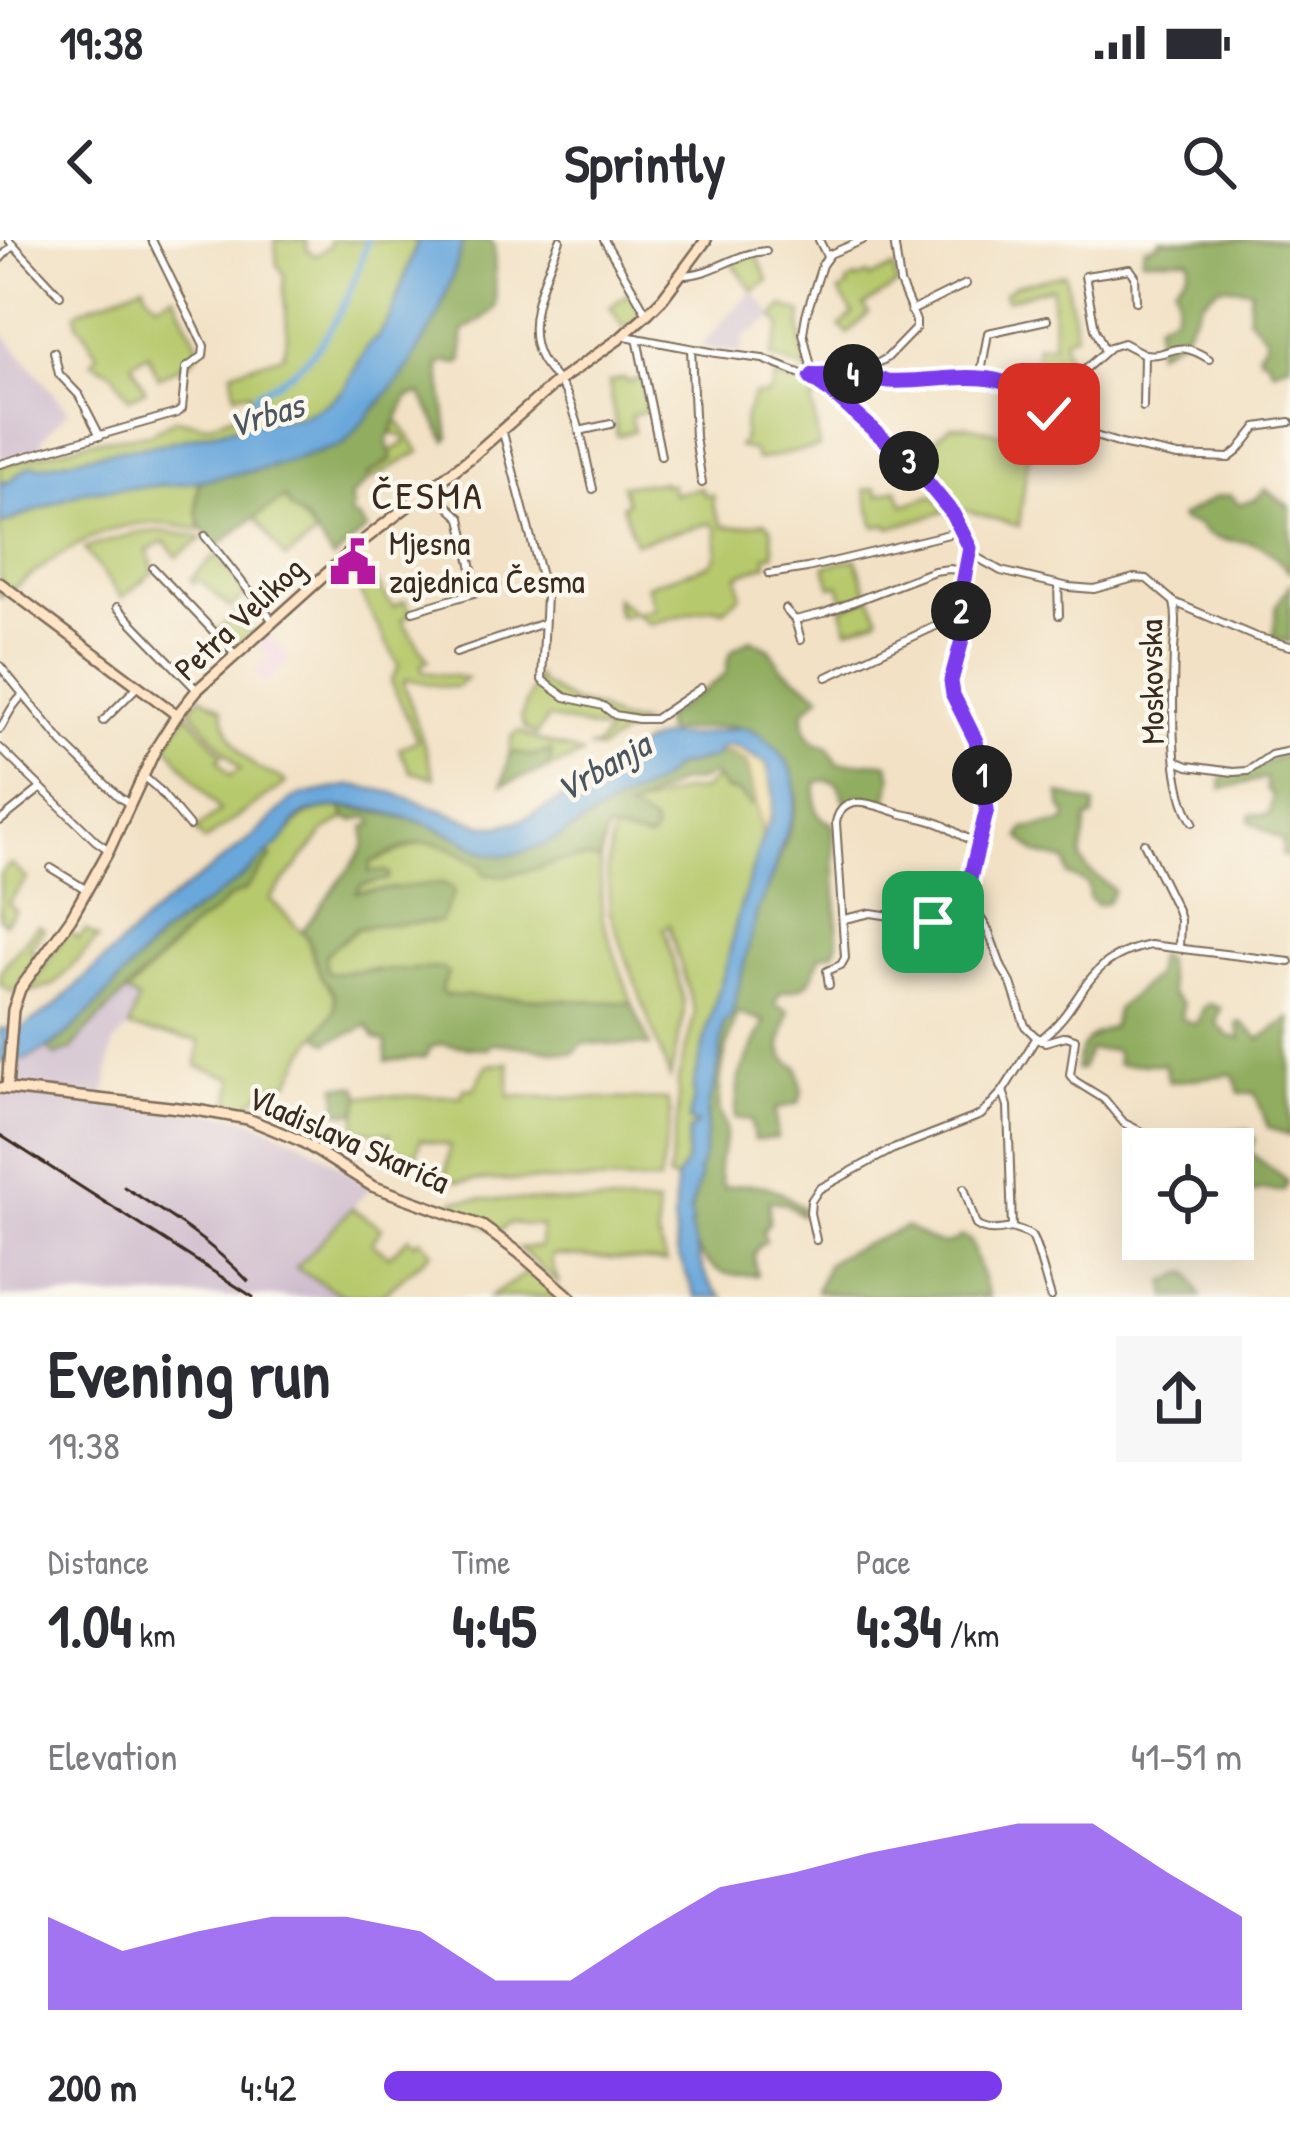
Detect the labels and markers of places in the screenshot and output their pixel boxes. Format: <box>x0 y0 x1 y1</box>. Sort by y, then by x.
pin: 4 <box>823 344 883 404</box>
pin <box>998 363 1100 465</box>
pin: 3 <box>879 431 939 491</box>
place label: Mjesna zajednica Česma <box>389 521 585 603</box>
public building icon: Mjesna zajednica Česma <box>328 537 378 587</box>
pin: 2 <box>931 581 991 641</box>
pin: 1 <box>952 745 1012 805</box>
pin <box>882 871 984 973</box>

